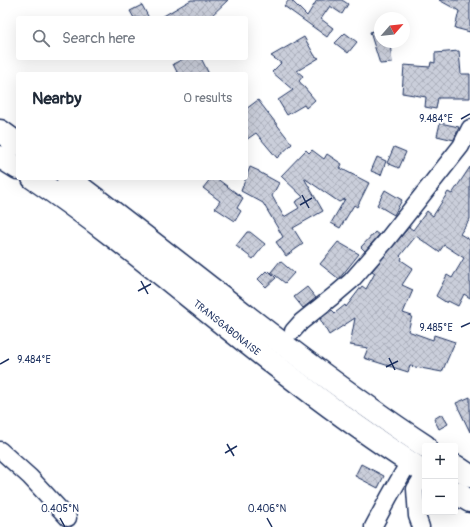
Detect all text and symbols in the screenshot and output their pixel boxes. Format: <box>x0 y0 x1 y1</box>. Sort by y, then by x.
north arrow <box>374 12 410 48</box>
search box <box>16 16 248 60</box>
icon: search <box>30 27 52 49</box>
text: Search here <box>62 29 135 48</box>
text: Nearby <box>32 88 81 109</box>
text: 0 results <box>183 90 232 106</box>
text: 9.484°E <box>419 113 453 125</box>
street label: TRANSGABONAISE <box>191 298 263 358</box>
text: 9.485°E <box>419 322 453 334</box>
text: 9.484°E <box>17 354 51 366</box>
map controls <box>422 443 458 515</box>
button: + <box>422 443 458 479</box>
button: − <box>422 479 458 515</box>
text: 0.405°N <box>41 503 79 515</box>
text: 0.406°N <box>248 503 287 515</box>

